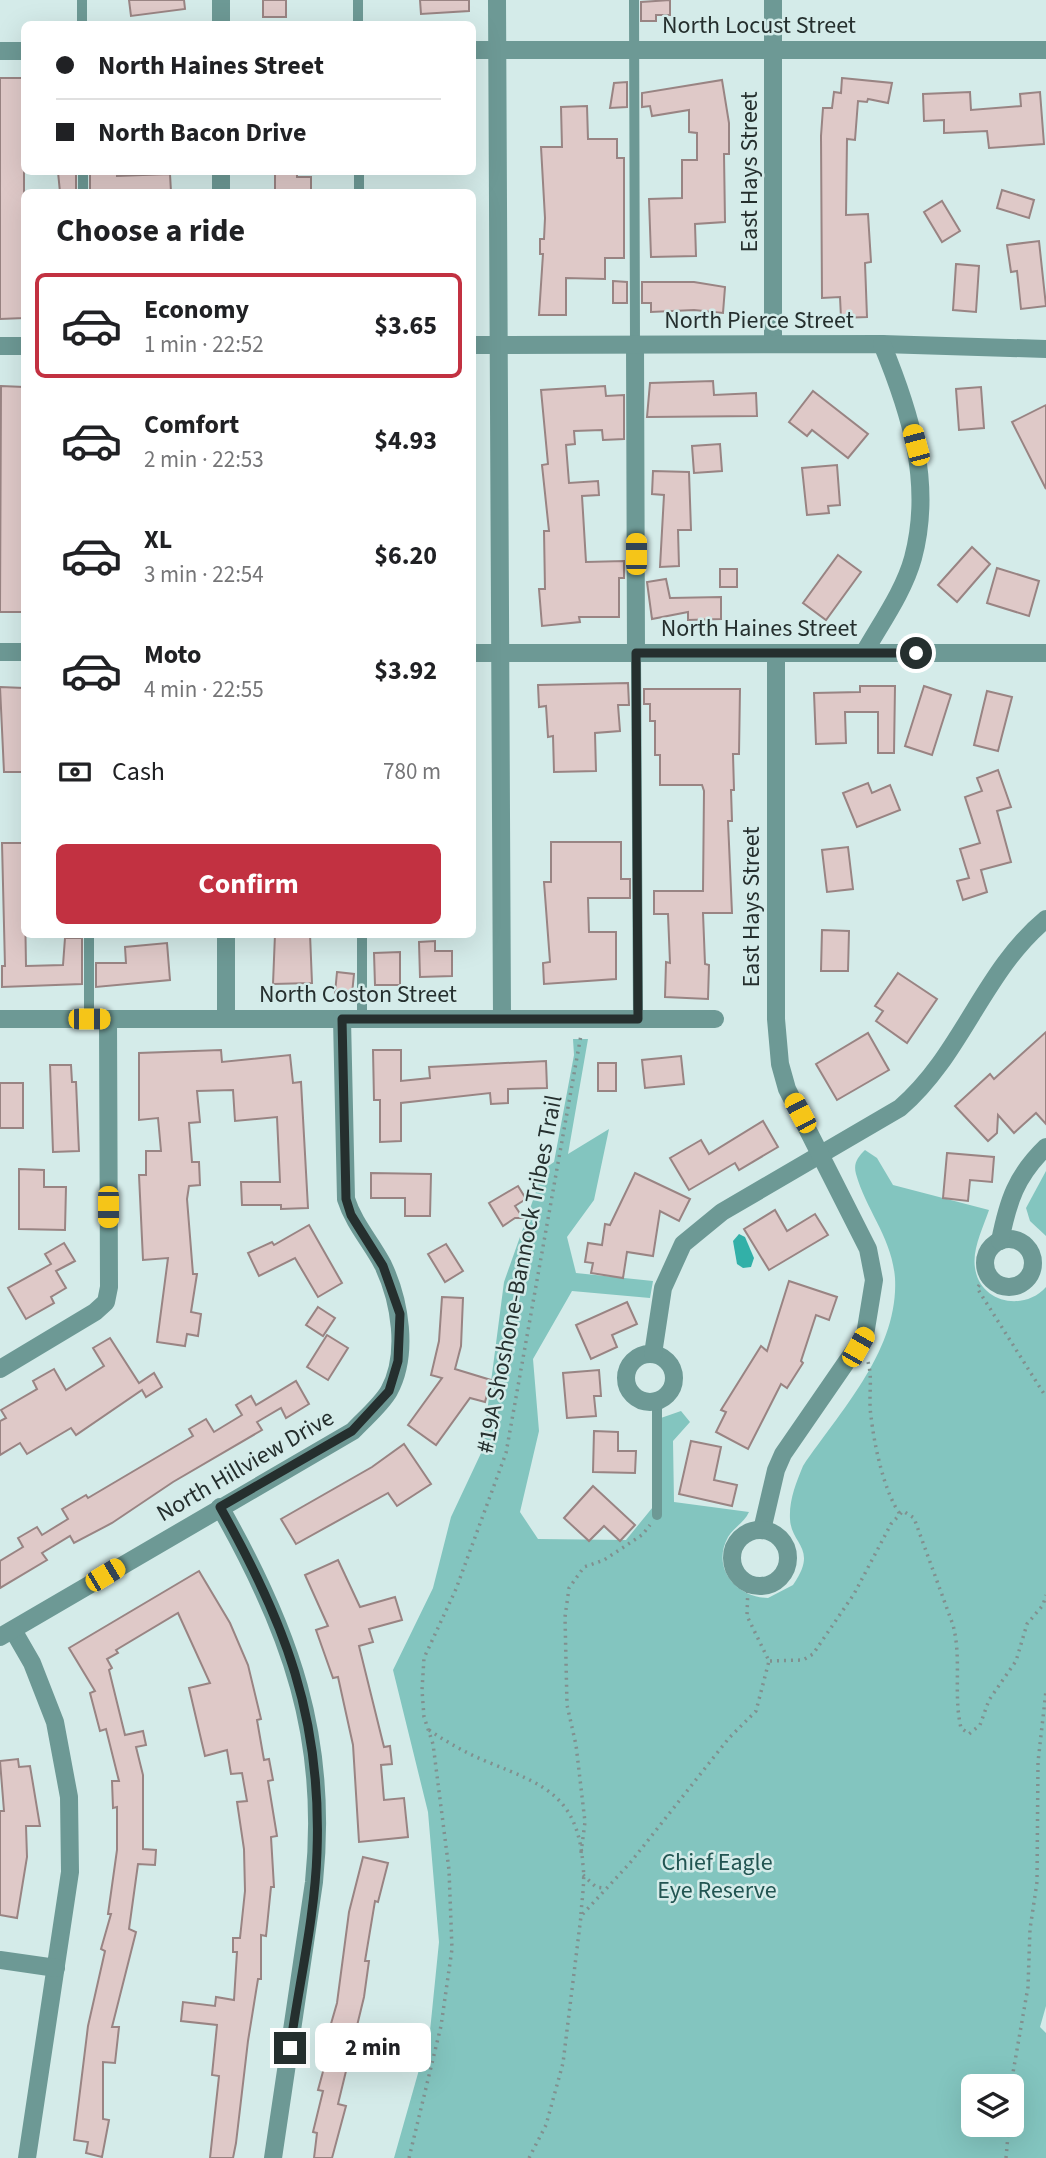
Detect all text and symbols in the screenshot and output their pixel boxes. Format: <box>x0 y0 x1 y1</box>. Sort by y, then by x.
street label: North Locust Street <box>662 8 856 43</box>
text: North Haines Street <box>98 47 324 84</box>
street label: East Hays Street <box>732 91 767 253</box>
text: North Bacon Drive <box>98 114 306 151</box>
text: Choose a ride <box>56 208 245 254</box>
text: Economy <box>144 291 249 328</box>
icon: car <box>60 294 123 357</box>
street label: North Pierce Street <box>664 303 854 338</box>
text: $3.65 <box>374 307 437 344</box>
text: 1 min · 22:52 <box>144 328 264 361</box>
text: Comfort <box>144 406 239 443</box>
icon: car <box>60 409 123 472</box>
text: $4.93 <box>374 422 437 459</box>
car <box>901 422 932 468</box>
text: 2 min · 22:53 <box>144 443 264 476</box>
text: XL <box>144 521 172 558</box>
icon: car <box>60 524 123 587</box>
car <box>626 533 647 575</box>
text: $6.20 <box>374 537 437 574</box>
text: 3 min · 22:54 <box>144 558 264 591</box>
street label: North Haines Street <box>661 611 857 646</box>
text: Moto <box>144 636 201 673</box>
route start <box>900 637 932 669</box>
icon: car <box>60 639 123 702</box>
text: $3.92 <box>374 652 437 689</box>
text: 4 min · 22:55 <box>144 673 264 706</box>
icon: cash <box>56 753 94 791</box>
text: Cash <box>112 753 165 790</box>
text: 780 m <box>383 755 441 788</box>
street label: East Hays Street <box>734 826 769 988</box>
button: Confirm <box>56 844 441 924</box>
street label: North Coston Street <box>259 977 457 1012</box>
car <box>69 1009 111 1030</box>
car <box>781 1090 820 1136</box>
street label: #19A Shoshone-Bannock Tribes Trail <box>468 1092 571 1456</box>
car <box>98 1186 119 1228</box>
car <box>839 1324 878 1370</box>
street label: North Hillview Drive <box>150 1400 341 1531</box>
car <box>82 1555 129 1595</box>
park label: Chief Eagle Eye Reserve <box>657 1845 777 1908</box>
callout: 2 min <box>314 2024 430 2072</box>
text: 2 min <box>345 2031 401 2064</box>
route end <box>274 2032 306 2064</box>
map controls <box>961 2074 1024 2137</box>
button: layers <box>961 2074 1024 2137</box>

